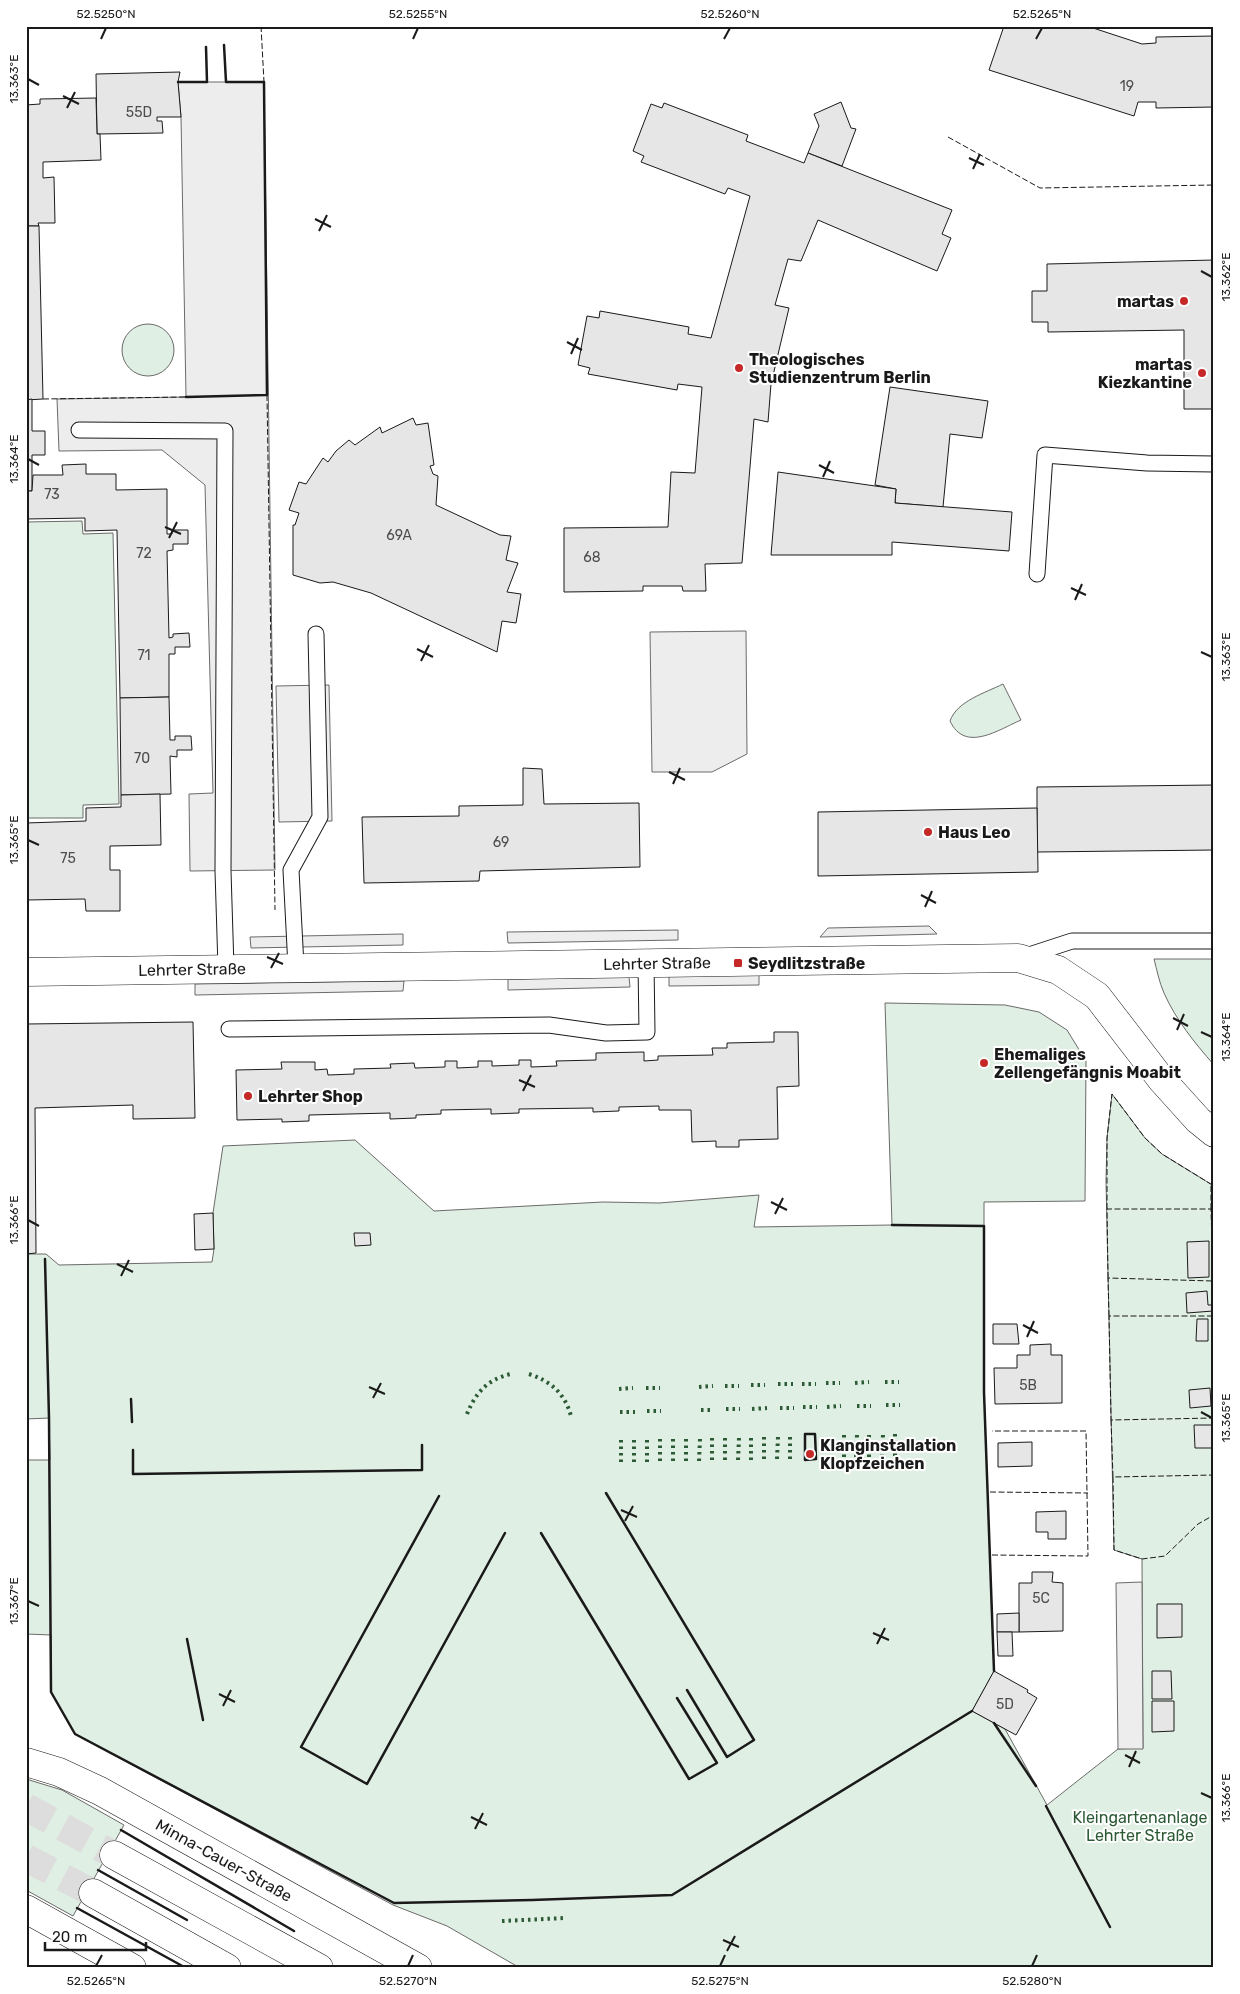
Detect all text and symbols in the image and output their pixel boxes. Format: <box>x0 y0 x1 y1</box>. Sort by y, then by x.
text: 52.5250°N <box>76 7 136 21</box>
text: 52.5255°N <box>389 7 447 21</box>
text: 52.5260°N <box>700 7 760 21</box>
text: 52.5265°N <box>1013 7 1071 21</box>
text: 13.363°E <box>7 55 21 103</box>
house number: 19 <box>1120 78 1134 95</box>
house number: 55D <box>126 104 152 121</box>
text: 13.362°E <box>1219 253 1233 301</box>
place label: martas <box>1117 292 1174 311</box>
marker: martas <box>1178 295 1190 307</box>
place label: Theologisches Studienzentrum Berlin <box>749 350 931 387</box>
place label: martas Kiezkantine <box>1098 355 1192 392</box>
marker: Theologisches Studienzentrum Berlin <box>733 362 745 374</box>
marker: martas Kiezkantine <box>1196 367 1208 379</box>
text: 13.364°E <box>7 434 21 484</box>
house number: 73 <box>44 486 60 503</box>
house number: 69A <box>386 527 412 544</box>
house number: 72 <box>136 545 152 562</box>
house number: 68 <box>583 549 601 566</box>
text: 13.363°E <box>1219 633 1233 681</box>
house number: 71 <box>137 647 151 664</box>
house number: 70 <box>134 750 150 767</box>
text: 13.365°E <box>7 816 21 864</box>
place label: Haus Leo <box>938 823 1011 842</box>
marker: Haus Leo <box>922 826 934 838</box>
house number: 69 <box>493 834 509 851</box>
house number: 75 <box>60 850 76 867</box>
street label: Lehrter Straße <box>603 953 711 974</box>
place label: Seydlitzstraße <box>748 954 865 973</box>
marker: Seydlitzstraße <box>732 957 744 969</box>
street label: Lehrter Straße <box>138 959 246 980</box>
text: 13.364°E <box>1219 1012 1233 1062</box>
place label: Ehemaliges Zellengefängnis Moabit <box>994 1045 1181 1082</box>
marker: Ehemaliges Zellengefängnis Moabit <box>978 1057 990 1069</box>
place label: Lehrter Shop <box>258 1087 363 1106</box>
marker: Lehrter Shop <box>242 1090 254 1102</box>
text: 13.366°E <box>7 1196 21 1244</box>
house number: 5B <box>1019 1377 1037 1394</box>
text: 13.365°E <box>1219 1394 1233 1442</box>
place label: Klanginstallation Klopfzeichen <box>820 1436 956 1473</box>
marker: Klanginstallation Klopfzeichen <box>804 1448 816 1460</box>
text: 13.367°E <box>7 1577 21 1625</box>
house number: 5C <box>1032 1590 1050 1607</box>
house number: 5D <box>996 1696 1014 1713</box>
text: 13.366°E <box>1219 1774 1233 1822</box>
park label: Kleingartenanlage Lehrter Straße <box>1072 1808 1208 1845</box>
street label: Minna-Cauer-Straße <box>152 1815 295 1906</box>
scale bar <box>45 1919 146 1951</box>
text: 20 m <box>52 1928 87 1946</box>
text: 52.5265°N <box>67 1974 125 1988</box>
text: 52.5270°N <box>379 1974 437 1988</box>
text: 52.5275°N <box>691 1974 749 1988</box>
text: 52.5280°N <box>1002 1974 1062 1988</box>

